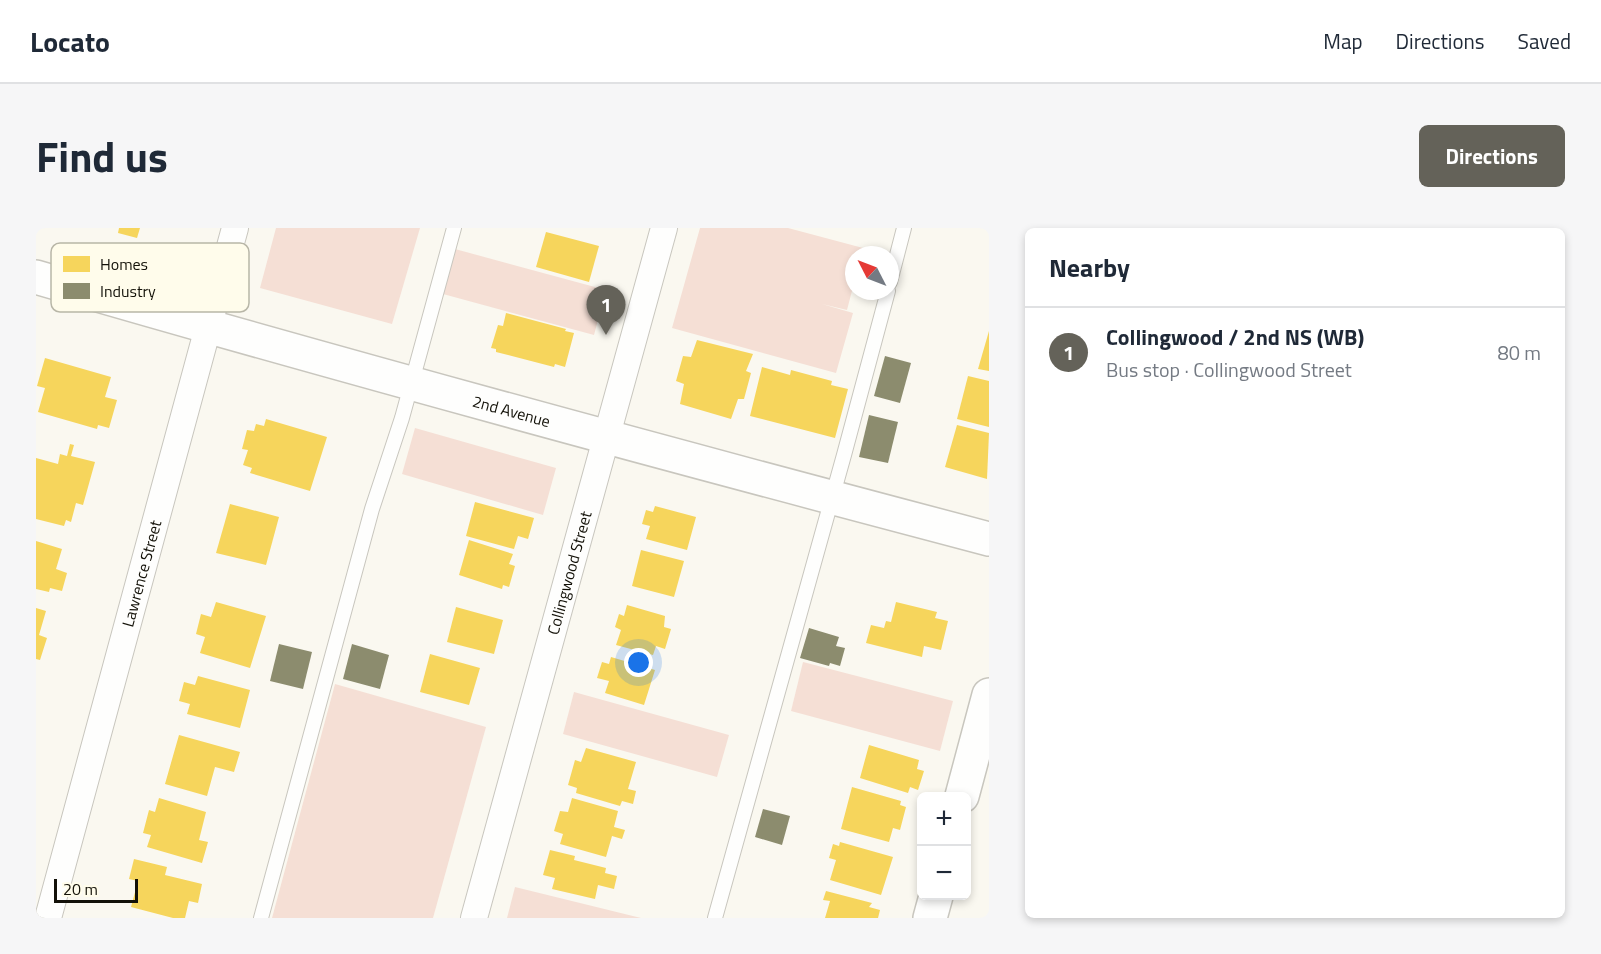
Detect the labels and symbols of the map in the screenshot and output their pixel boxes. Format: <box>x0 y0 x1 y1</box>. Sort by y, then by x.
legend <box>51 243 249 312</box>
north arrow <box>845 246 899 300</box>
text: Homes <box>100 252 148 276</box>
text: Industry <box>100 279 156 303</box>
pin: 1 <box>586 285 626 335</box>
street label: 2nd Avenue <box>470 389 553 433</box>
street label: Collingwood Street <box>541 508 598 637</box>
street label: Lawrence Street <box>115 517 167 630</box>
your location <box>624 648 653 677</box>
scale bar <box>54 876 138 904</box>

